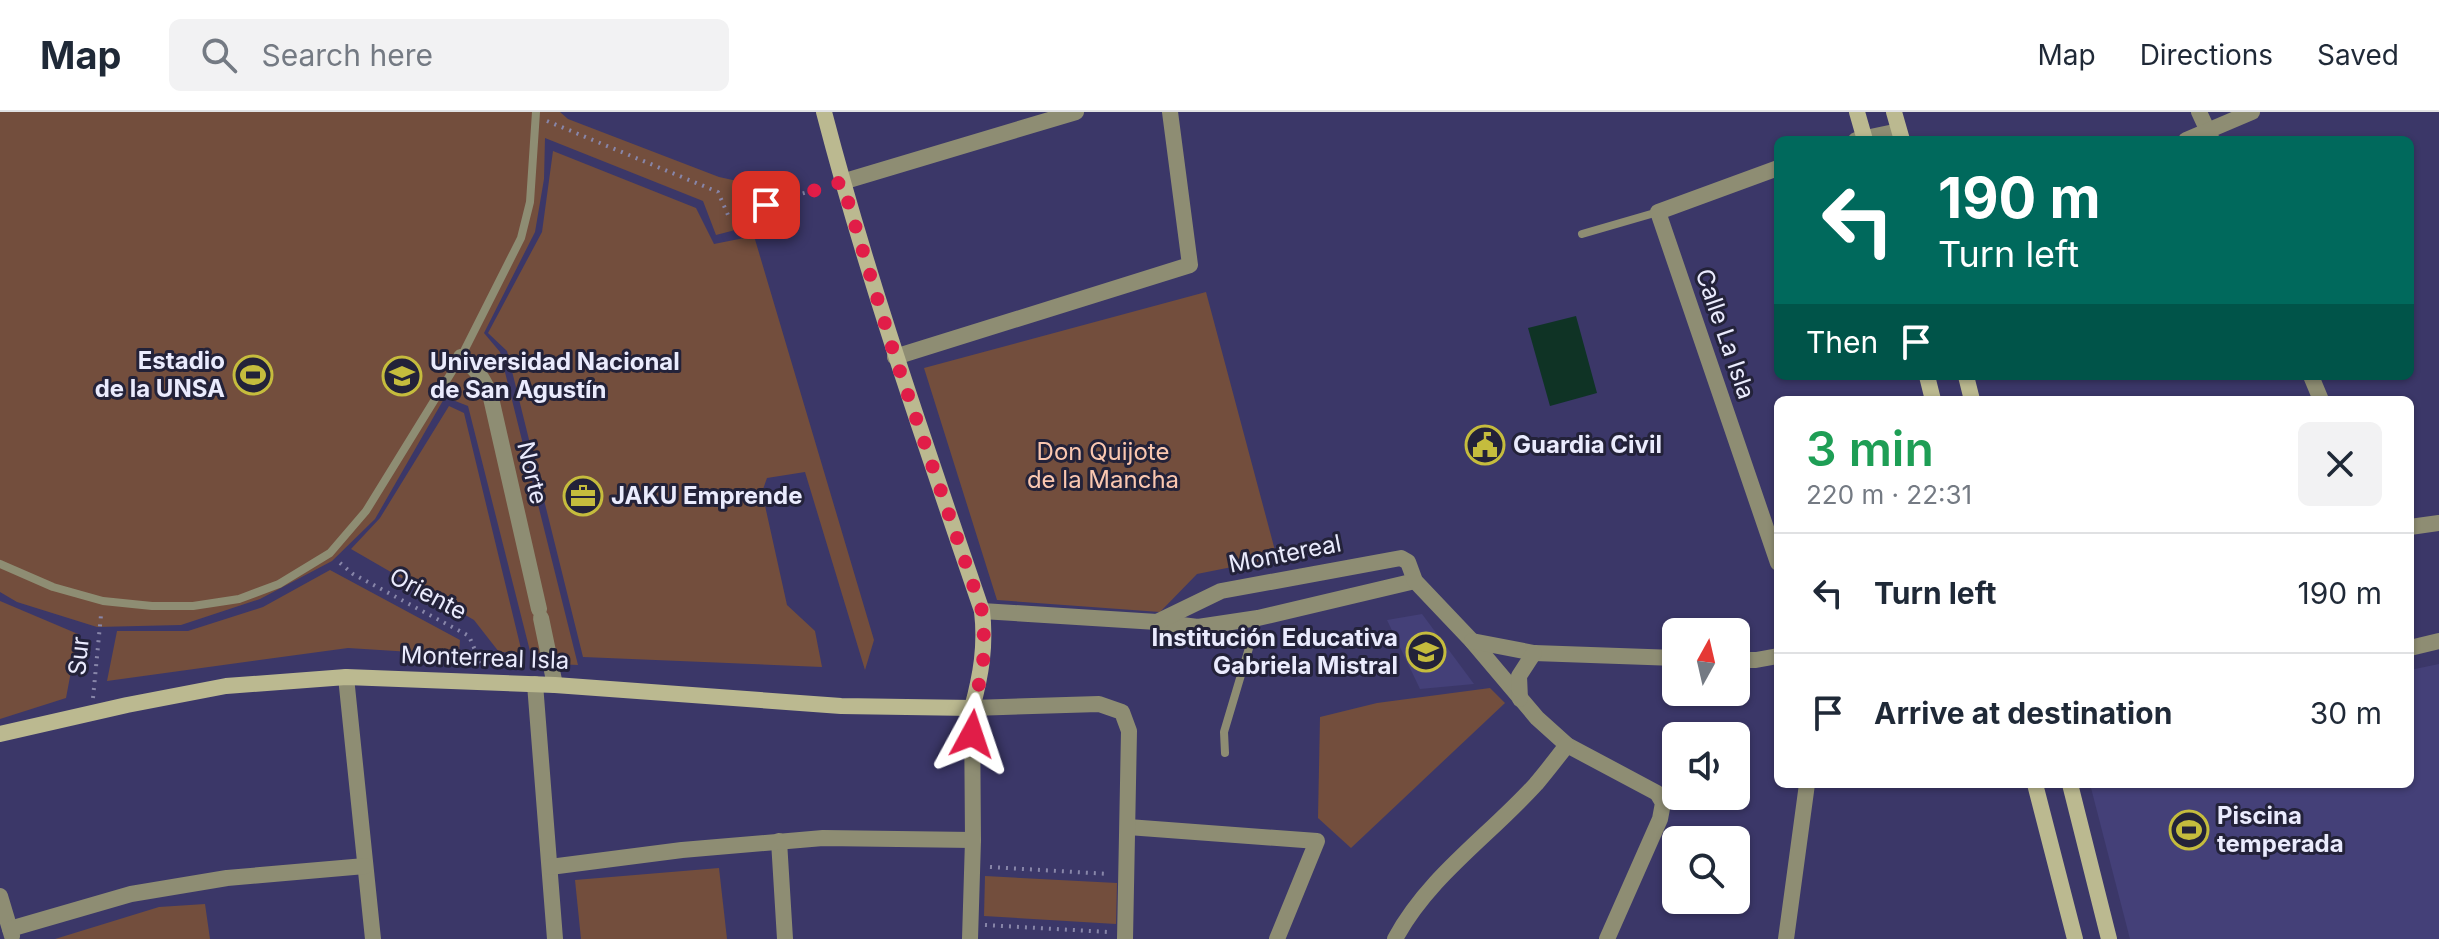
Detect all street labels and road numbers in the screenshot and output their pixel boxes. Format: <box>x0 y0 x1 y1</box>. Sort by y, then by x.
street label: Calle La Isla <box>1690 265 1761 403</box>
street label: Norte <box>511 439 554 507</box>
street label: Montereal <box>1226 528 1344 579</box>
street label: Oriente <box>385 561 472 626</box>
street label: Sur <box>62 635 95 677</box>
street label: Monterreal Isla <box>400 640 570 675</box>

